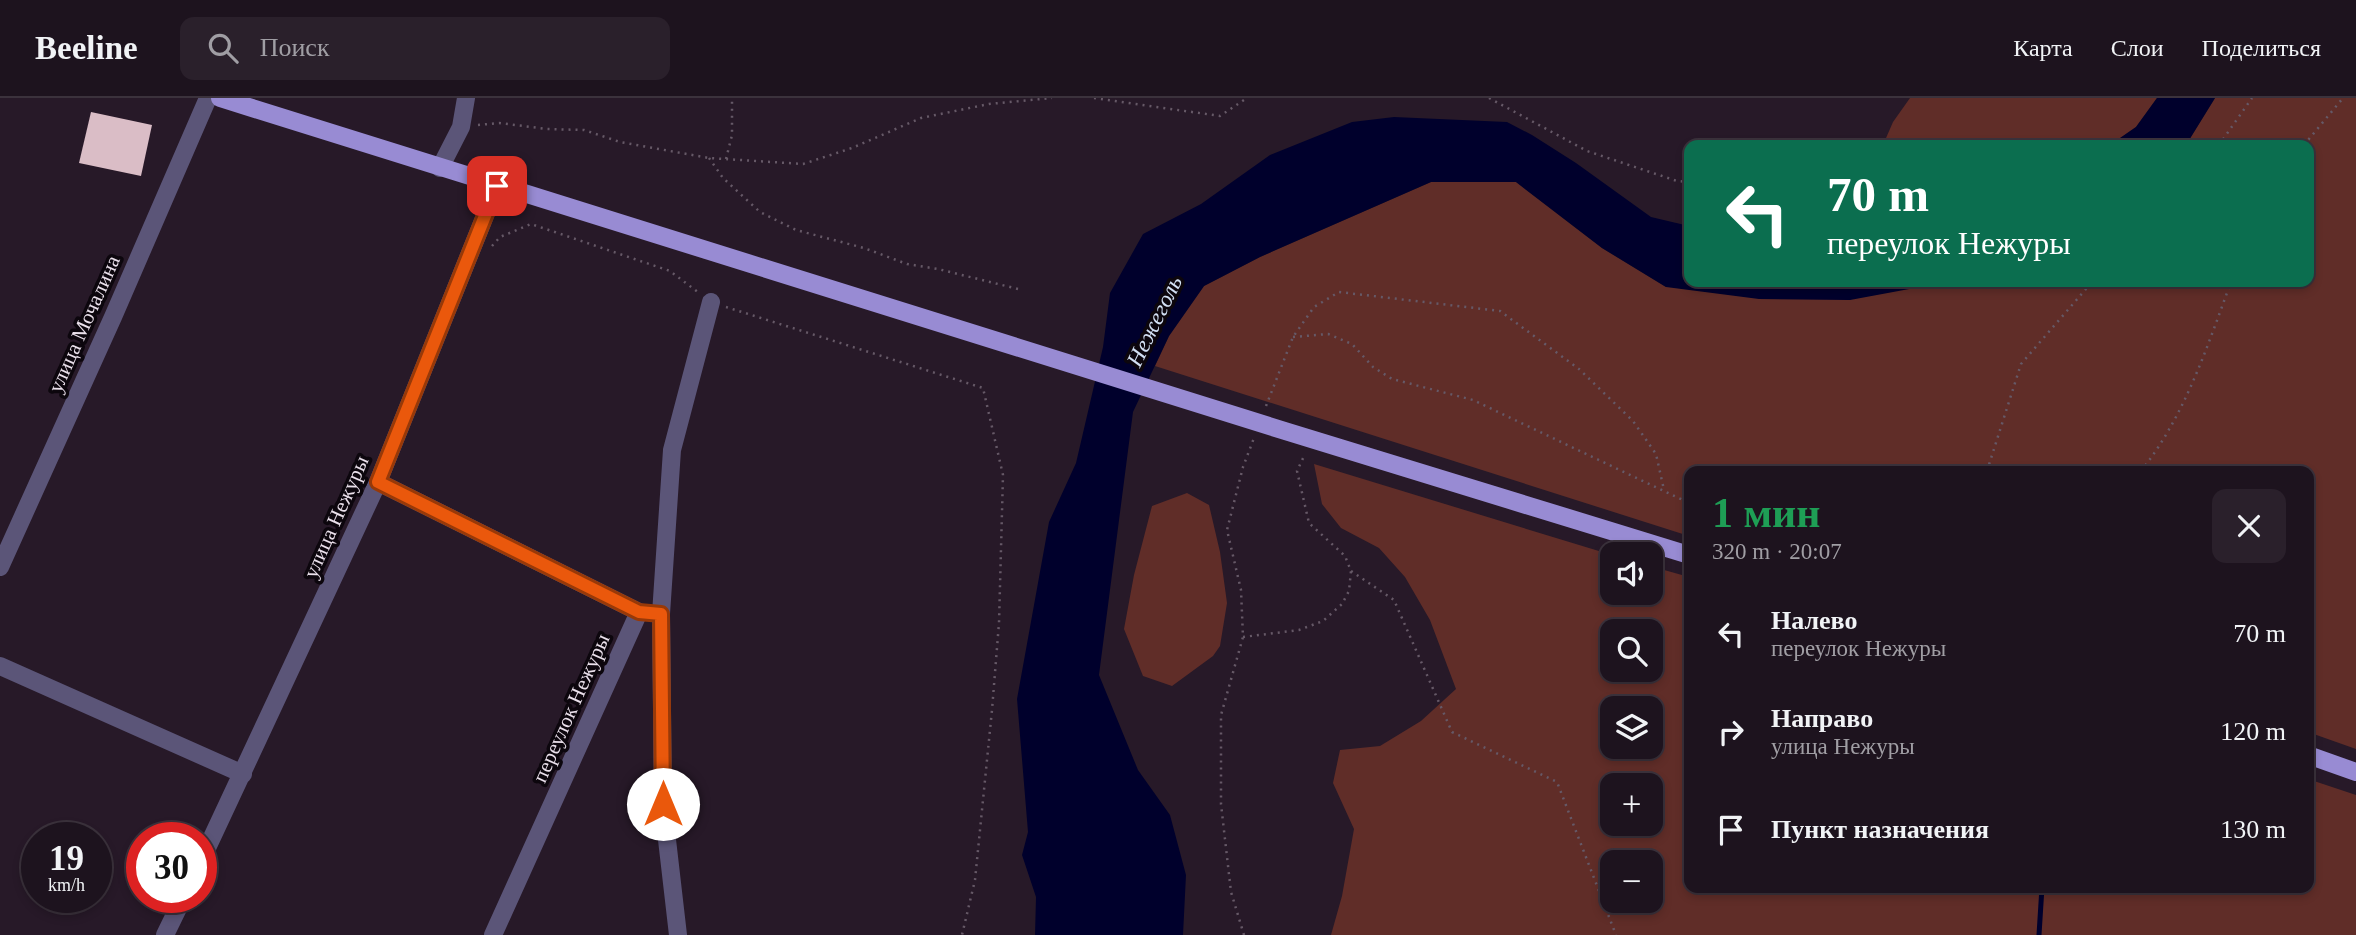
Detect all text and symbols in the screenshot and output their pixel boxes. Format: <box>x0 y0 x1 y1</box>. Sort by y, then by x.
search box <box>180 17 670 80</box>
icon: search <box>204 29 242 67</box>
text: Beeline <box>35 30 138 66</box>
text: Поиск <box>260 33 330 62</box>
text: Карта <box>2013 35 2073 61</box>
text: Слои <box>2111 35 2164 61</box>
text: Поделиться <box>2202 35 2321 61</box>
pin <box>467 156 527 216</box>
icon: arrive <box>478 167 516 205</box>
text: 70 m <box>1827 167 1929 222</box>
icon: left <box>1712 168 1803 259</box>
text: переулок Нежуры <box>1827 225 2071 261</box>
street label: улица Мочалина <box>43 251 125 396</box>
water label: Нежеголь <box>1121 272 1187 372</box>
street label: улица Нежуры <box>298 452 374 582</box>
button: close <box>2212 489 2286 563</box>
text: 1 мин <box>1712 490 1821 536</box>
text: 320 m · 20:07 <box>1712 539 1842 564</box>
map controls <box>1600 542 1663 913</box>
button: sound <box>1600 542 1663 605</box>
text: Налево <box>1771 606 1857 635</box>
icon: left <box>1712 615 1750 653</box>
button: search <box>1600 619 1663 682</box>
text: 70 m <box>2233 619 2286 648</box>
street label: переулок Нежуры <box>528 630 614 786</box>
text: переулок Нежуры <box>1771 636 1946 661</box>
button: layers <box>1600 696 1663 759</box>
text: Направо <box>1771 704 1873 733</box>
icon: right <box>1712 713 1750 751</box>
text: 120 m <box>2220 717 2286 746</box>
text: улица Нежуры <box>1771 734 1915 759</box>
position arrow <box>626 767 700 841</box>
button: + <box>1600 773 1663 836</box>
icon: arrive <box>1712 811 1750 849</box>
text: Пункт назначения <box>1771 815 1989 844</box>
text: 130 m <box>2220 815 2286 844</box>
speed limit sign: 30 <box>126 822 217 913</box>
text: 19 <box>49 839 84 878</box>
button: − <box>1600 850 1663 913</box>
text: km/h <box>48 875 85 895</box>

